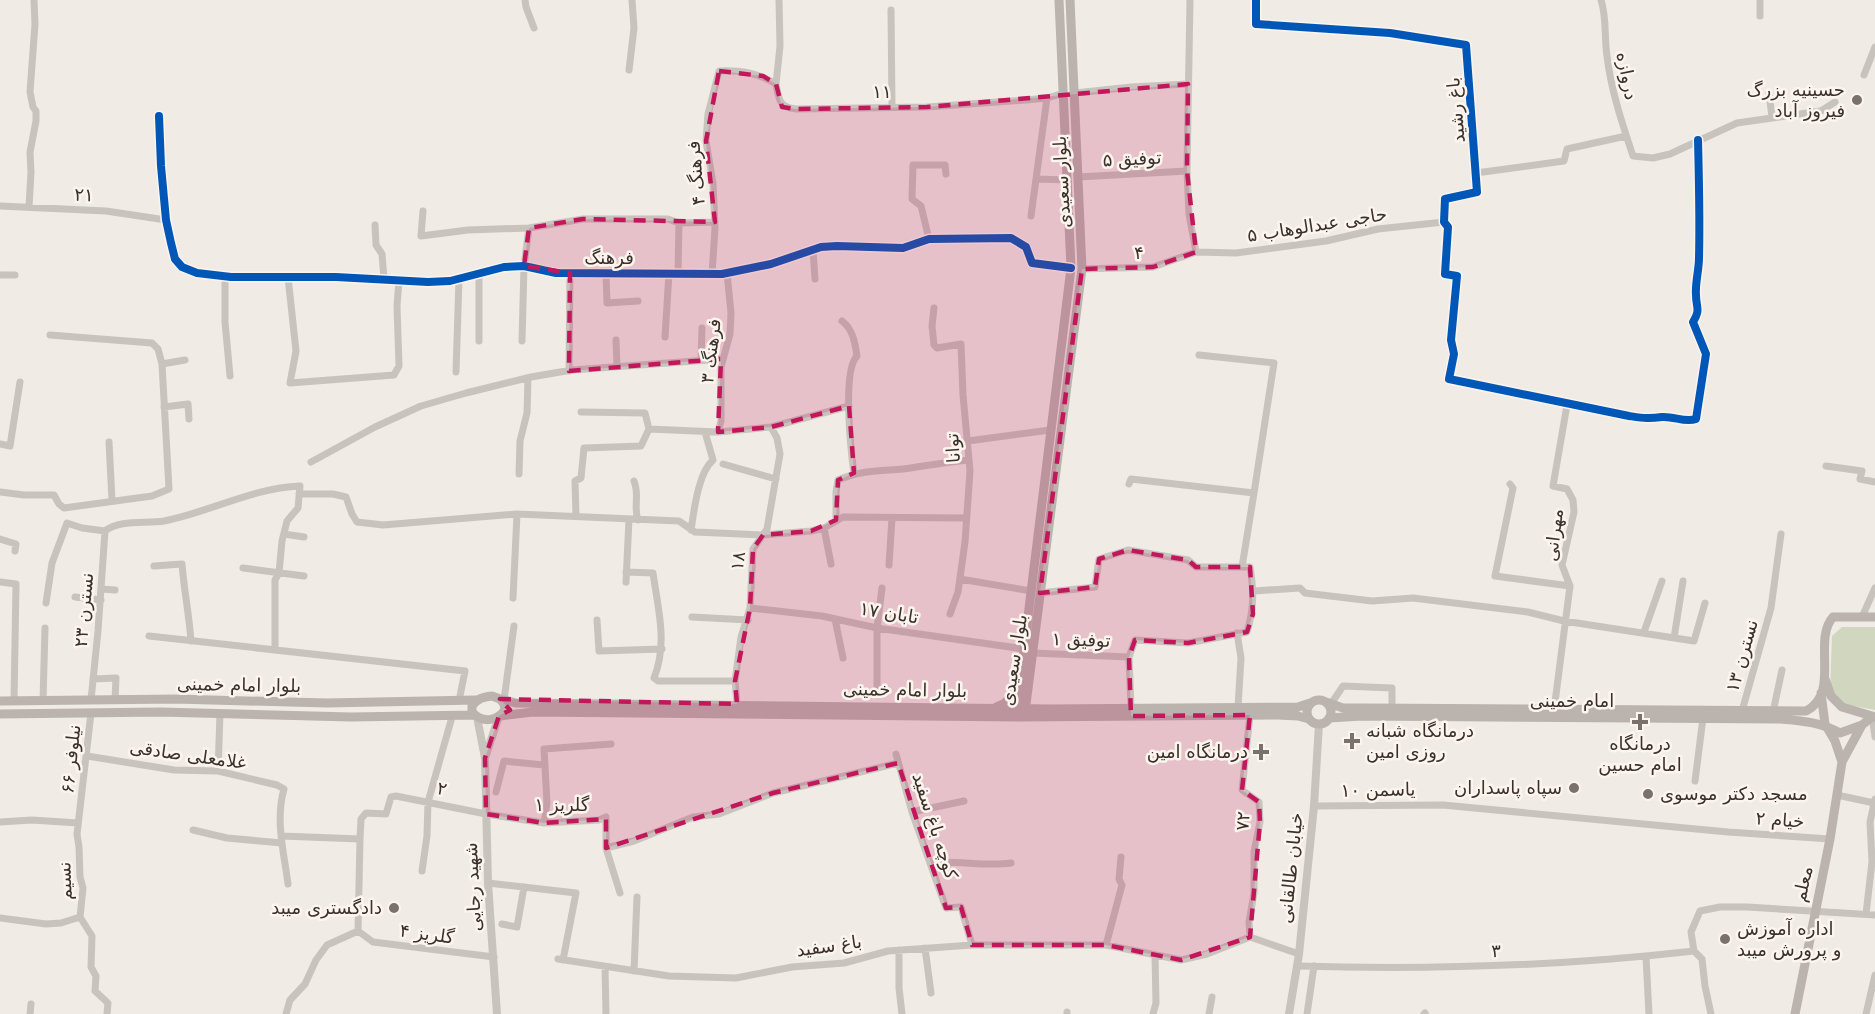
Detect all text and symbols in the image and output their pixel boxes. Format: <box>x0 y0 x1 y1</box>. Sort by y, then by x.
street label: دروازه <box>1612 50 1642 102</box>
street label: باغ رشید <box>1442 76 1470 144</box>
place label: حسینیه بزرگ فیروز آباد <box>1746 79 1845 122</box>
street label: ۱۱ <box>872 81 892 102</box>
marker: حسینیه بزرگ فیروز آباد <box>1850 93 1864 107</box>
street label: بلوار سعیدی <box>1049 135 1075 229</box>
street label: فرهنگ ۴ <box>682 140 710 206</box>
street label: توفیق ۵ <box>1102 146 1162 172</box>
street label: ۲۱ <box>74 184 94 205</box>
street label: حاجی عبدالوهاب ۵ <box>1246 203 1388 247</box>
street label: ۴ <box>1134 242 1144 263</box>
street label: فرهنگ <box>584 247 634 269</box>
street label: فرهنگ ۳ <box>696 317 726 385</box>
street label: توانا <box>941 432 965 464</box>
street label: مهرانی <box>1540 507 1568 563</box>
street label: ۱۸ <box>726 550 749 572</box>
street label: نسترن ۲۳ <box>70 572 98 648</box>
street label: تابان ۱۷ <box>858 597 920 628</box>
street label: بلوار سعیدی <box>996 613 1032 707</box>
street label: نسترن ۱۳ <box>1721 617 1763 695</box>
street label: توفیق ۱ <box>1051 628 1111 652</box>
street label: بلوار امام خمینی <box>177 673 301 697</box>
street label: بلوار امام خمینی <box>843 678 967 702</box>
street label: امام خمینی <box>1530 690 1614 711</box>
marker: درمانگاه امام حسین <box>1631 713 1649 731</box>
place label: درمانگاه شبانه روزی امین <box>1366 720 1474 763</box>
street label: نیلوفر ۶۶ <box>56 723 86 795</box>
marker: درمانگاه شبانه روزی امین <box>1343 732 1361 750</box>
place label: درمانگاه امام حسین <box>1598 733 1682 776</box>
street label: غلامعلی صادقی <box>128 736 248 773</box>
place label: درمانگاه امین <box>1147 741 1248 763</box>
marker: درمانگاه امین <box>1252 743 1270 761</box>
street label: کوچه باغ سفید <box>907 770 963 882</box>
street label: ۲ <box>435 777 449 800</box>
place label: سپاه پاسداران <box>1454 777 1562 799</box>
street label: یاسمن ۱۰ <box>1340 778 1416 802</box>
marker: سپاه پاسداران <box>1567 781 1581 795</box>
place label: مسجد دکتر موسوی <box>1660 783 1808 805</box>
marker: مسجد دکتر موسوی <box>1641 787 1655 801</box>
street label: گلریز ۱ <box>535 794 590 816</box>
street label: خیام ۲ <box>1755 807 1805 832</box>
street label: ۷۲ <box>1231 811 1254 831</box>
street label: خیابان طالقانی <box>1274 811 1307 924</box>
street label: شهید رجایی <box>460 842 486 932</box>
street label: نسیم <box>53 861 77 901</box>
street label: معلم <box>1788 864 1818 904</box>
place label: دادگستری میبد <box>271 897 382 919</box>
marker: دادگستری میبد <box>387 901 401 915</box>
place label: اداره آموزش و پرورش میبد <box>1737 917 1841 961</box>
street label: گلریز ۴ <box>398 919 456 949</box>
street label: باغ سفید <box>795 931 863 961</box>
marker: اداره آموزش و پرورش میبد <box>1718 932 1732 946</box>
street label: ۳ <box>1491 940 1502 961</box>

